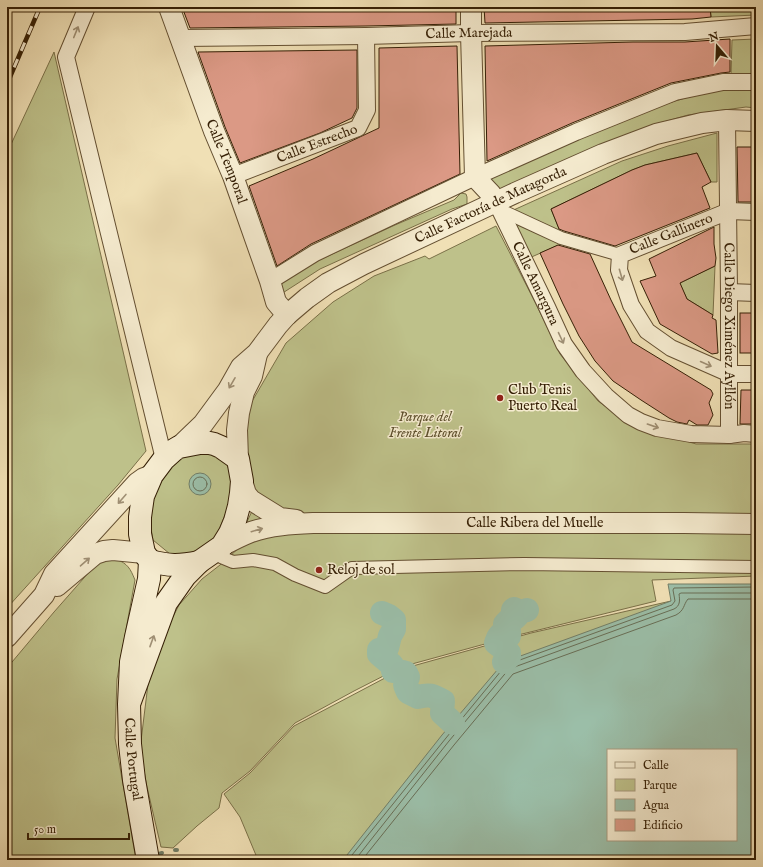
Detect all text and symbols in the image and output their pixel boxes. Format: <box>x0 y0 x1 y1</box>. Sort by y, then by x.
street label: Calle Marejada <box>425 24 513 43</box>
one-way arrow <box>73 26 81 38</box>
north arrow <box>697 26 737 66</box>
text: N <box>706 29 721 46</box>
street label: Calle Temporal <box>202 117 251 207</box>
street label: Calle Estrecho <box>274 120 360 167</box>
street label: Calle Factoría de Matagorda <box>412 162 570 248</box>
street label: Calle Gallinero <box>627 209 716 259</box>
street label: Calle Amargura <box>508 239 564 329</box>
street label: Calle Diego Ximénez Ayllón <box>719 242 738 410</box>
one-way arrow <box>618 268 625 281</box>
one-way arrow <box>558 332 565 344</box>
one-way arrow <box>699 361 711 368</box>
one-way arrow <box>227 377 235 389</box>
place label: Club Tenis Puerto Real <box>508 381 577 415</box>
marker: Club Tenis Puerto Real <box>495 393 505 403</box>
park label: Parque del Frente Litoral <box>389 408 463 442</box>
one-way arrow <box>646 423 658 431</box>
one-way arrow <box>118 493 127 503</box>
street label: Calle Ribera del Muelle <box>466 514 604 532</box>
one-way arrow <box>251 526 264 533</box>
one-way arrow <box>80 558 90 567</box>
place label: Reloj de sol <box>327 561 395 579</box>
marker: Reloj de sol <box>314 565 324 575</box>
one-way arrow <box>148 636 156 648</box>
street label: Calle Portugal <box>120 717 146 802</box>
legend <box>607 749 737 841</box>
text: Calle <box>643 758 669 773</box>
text: Parque <box>643 778 678 794</box>
text: Agua <box>642 798 670 813</box>
scale bar <box>28 815 129 841</box>
text: Edificio <box>643 818 683 833</box>
text: 50 m <box>34 822 56 837</box>

